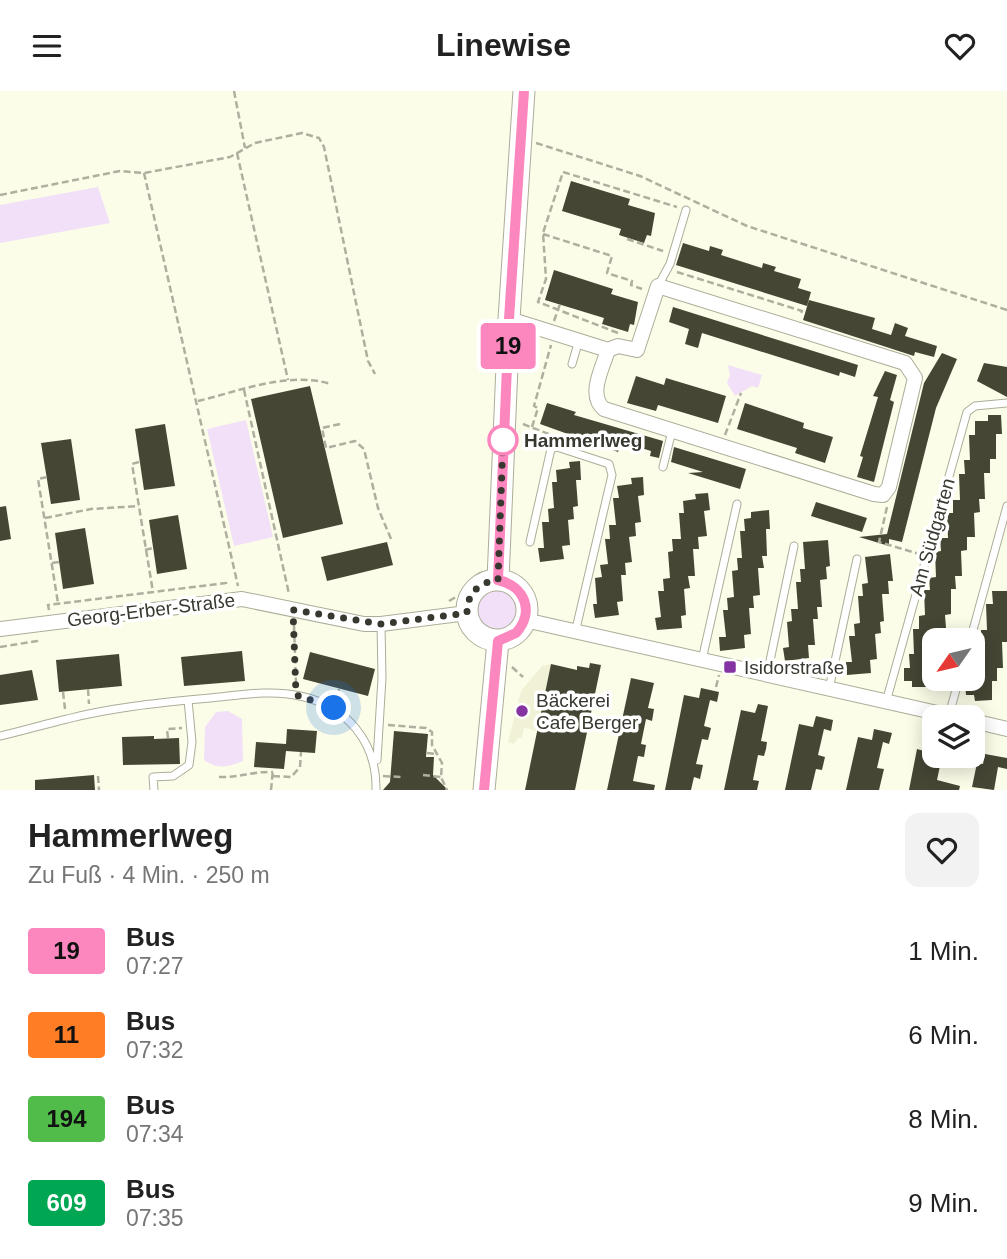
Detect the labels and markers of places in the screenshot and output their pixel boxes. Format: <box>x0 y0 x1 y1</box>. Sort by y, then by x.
marker: Hammerlweg <box>488 425 518 455</box>
place label: Hammerlweg <box>524 430 642 451</box>
place label: Isidorstraße <box>744 657 844 678</box>
marker: Isidorstraße <box>722 659 738 675</box>
place label: Bäckerei Cafe Berger <box>536 690 639 733</box>
marker: Bäckerei Cafe Berger <box>514 703 530 719</box>

